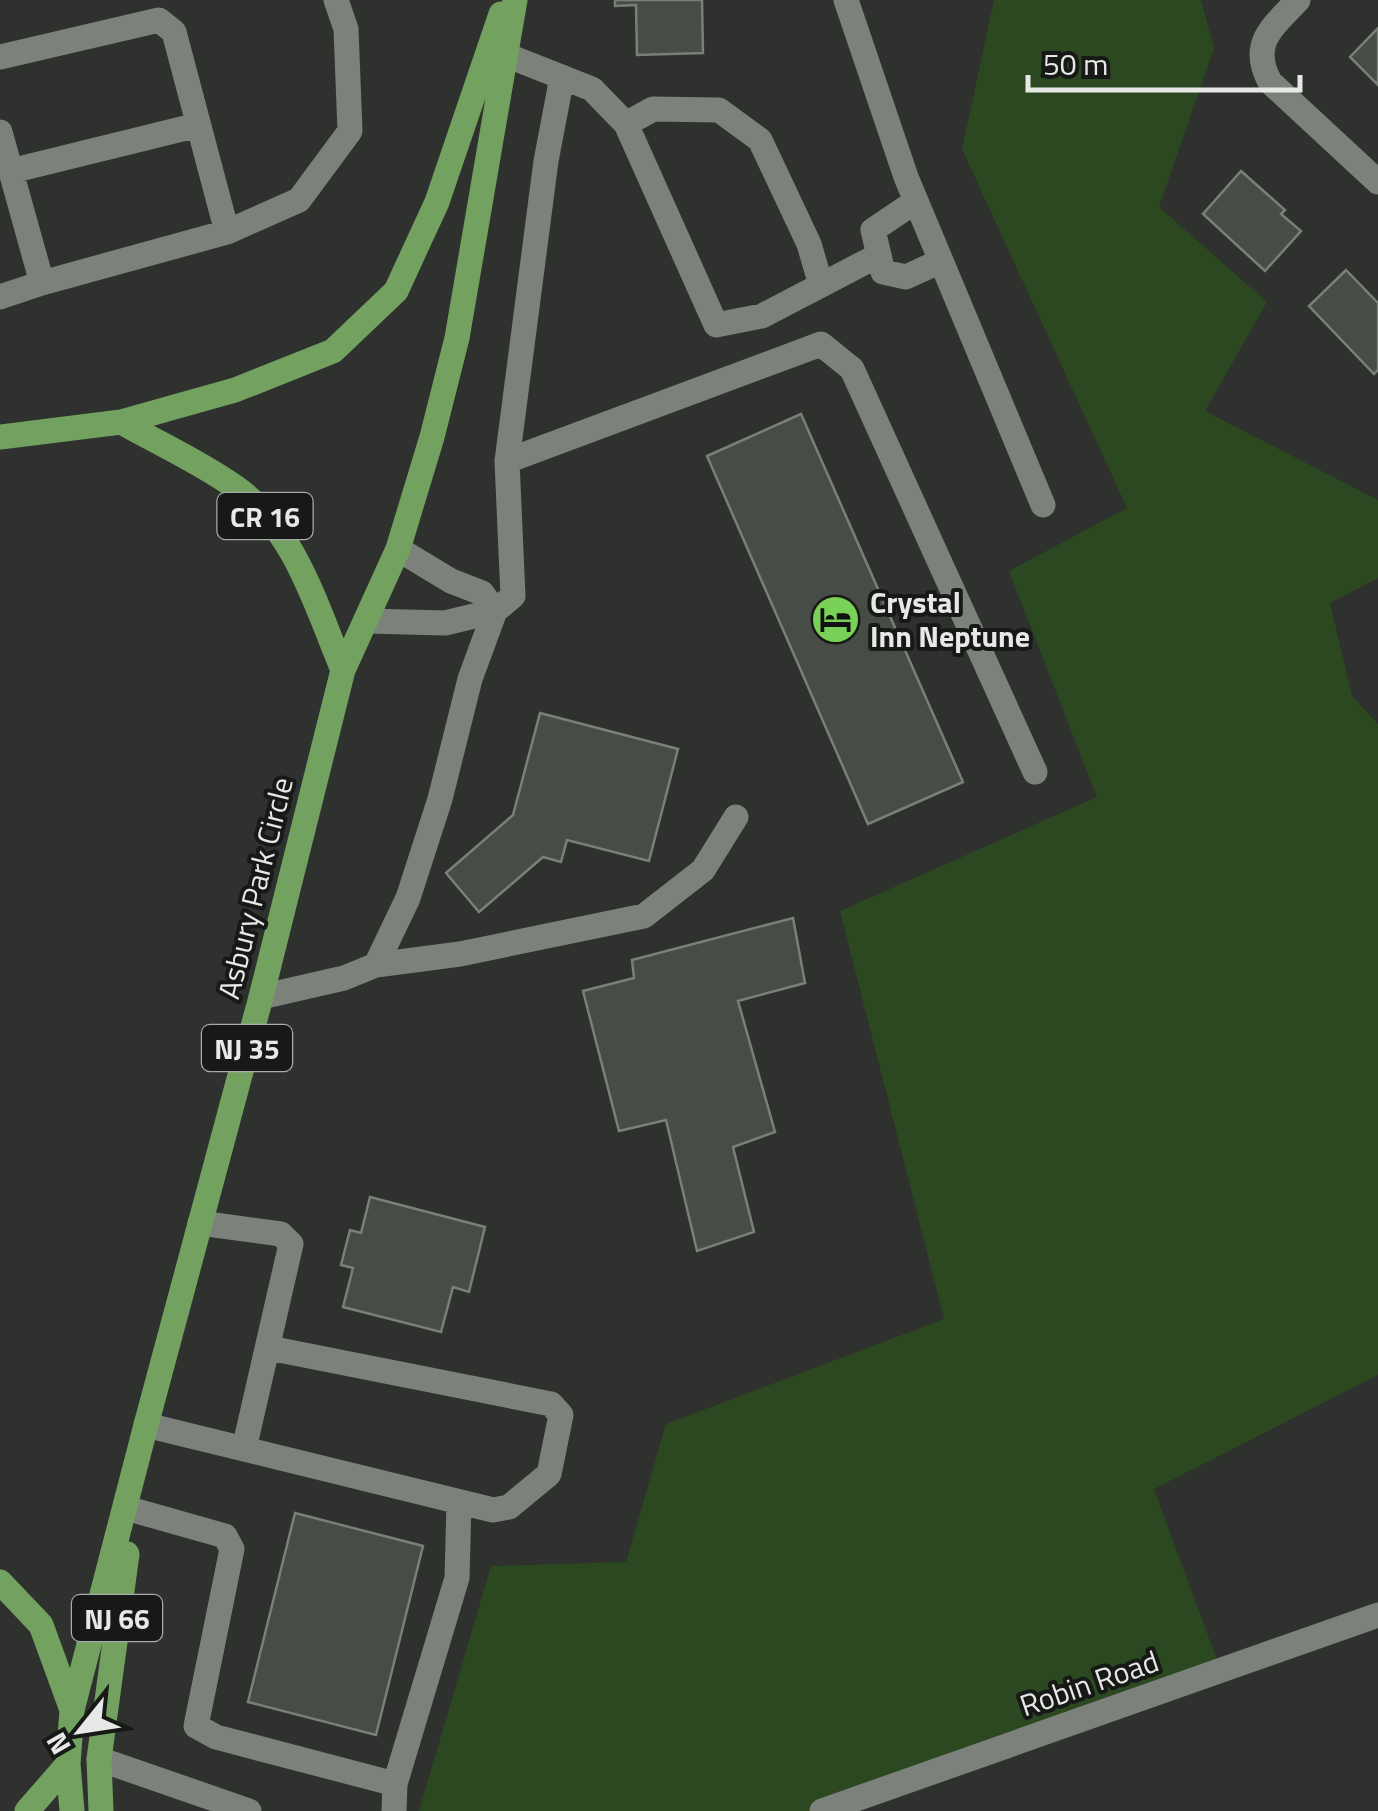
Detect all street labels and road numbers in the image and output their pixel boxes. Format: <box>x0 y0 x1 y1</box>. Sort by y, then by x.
road number: CR 16 <box>218 493 312 539</box>
street label: Asbury Park Circle <box>205 772 305 1004</box>
road number: NJ 35 <box>202 1025 292 1071</box>
road number: NJ 66 <box>72 1595 162 1641</box>
street label: Robin Road <box>1013 1638 1165 1728</box>

